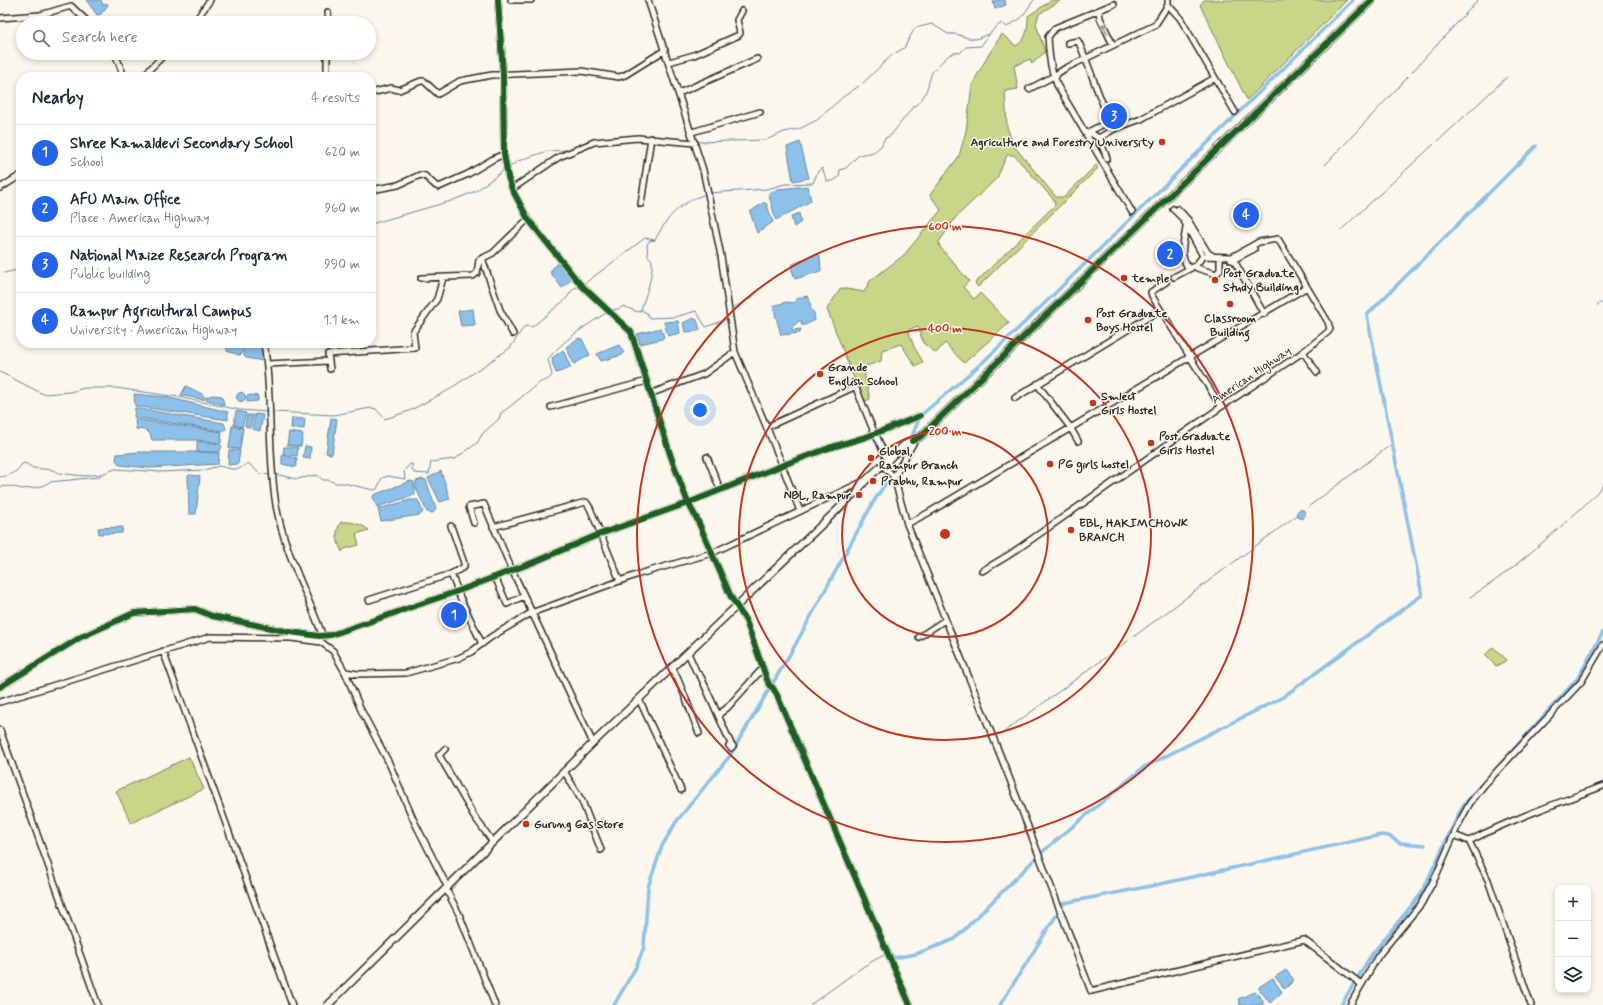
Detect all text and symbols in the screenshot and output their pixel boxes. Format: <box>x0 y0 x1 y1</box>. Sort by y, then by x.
search box <box>16 16 376 60</box>
one-way arrow <box>1101 23 1108 35</box>
icon: search <box>30 27 52 49</box>
text: Search here <box>62 28 138 48</box>
text: Nearby <box>32 87 84 109</box>
text: 4 results <box>311 90 360 107</box>
pin: 3 <box>1101 101 1127 131</box>
text: Shree Kamaldevi Secondary School <box>70 134 293 154</box>
place label: Agriculture and Forestry University <box>971 135 1154 151</box>
marker: Agriculture and Forestry University <box>1157 137 1167 147</box>
text: 1 <box>42 144 48 161</box>
text: 620 m <box>325 144 360 161</box>
text: School <box>70 154 104 171</box>
text: AFU Main Office <box>70 190 181 210</box>
text: 2 <box>42 200 48 217</box>
text: 960 m <box>325 200 360 217</box>
pin: 4 <box>1233 200 1259 230</box>
text: Place · American Highway <box>70 210 210 227</box>
text: 600 m <box>928 219 962 235</box>
pin: 2 <box>1157 239 1183 269</box>
text: National Maize Research Program <box>70 246 288 266</box>
text: 3 <box>42 256 48 273</box>
text: 990 m <box>324 256 360 273</box>
text: Public building <box>70 266 150 283</box>
place label: Post Graduate Study Building <box>1223 266 1299 296</box>
place label: temple <box>1131 271 1170 287</box>
marker: temple <box>1119 273 1129 283</box>
marker: Post Graduate Study Building <box>1210 275 1220 285</box>
marker: Classroom Building <box>1225 299 1235 309</box>
text: Rampur Agricultural Campus <box>70 302 251 322</box>
place label: Post Graduate Boys Hostel <box>1096 306 1167 336</box>
place label: Classroom Building <box>1204 311 1256 342</box>
text: 4 <box>41 312 49 329</box>
text: 1.1 km <box>323 312 360 329</box>
marker: Post Graduate Boys Hostel <box>1083 315 1093 325</box>
text: 400 m <box>928 321 962 337</box>
text: University · American Highway <box>70 322 237 339</box>
street label: American Highway <box>1208 343 1295 408</box>
place label: Grande English School <box>828 360 898 391</box>
marker: Grande English School <box>815 369 825 379</box>
place label: Smlect Girls Hostel <box>1101 389 1156 419</box>
marker: Smlect Girls Hostel <box>1088 398 1098 408</box>
your location <box>690 400 710 420</box>
text: 200 m <box>929 424 962 440</box>
place label: Post Graduate Girls Hostel <box>1159 429 1230 459</box>
marker: Post Graduate Girls Hostel <box>1146 438 1156 448</box>
place label: Global, Rampur Branch <box>879 444 958 474</box>
marker: Global, Rampur Branch <box>866 453 876 463</box>
place label: PG girls hostel <box>1058 457 1129 474</box>
marker: PG girls hostel <box>1045 459 1055 469</box>
place label: Prabhu, Rampur <box>881 474 963 490</box>
marker: Prabhu, Rampur <box>868 476 878 486</box>
place label: NBL, Rampur <box>784 488 851 504</box>
marker: NBL, Rampur <box>854 490 864 500</box>
place label: EBL, HAKIMCHOWK BRANCH <box>1079 516 1188 546</box>
marker: EBL, HAKIMCHOWK BRANCH <box>1066 525 1076 535</box>
centre of rings <box>938 527 952 541</box>
pin: 1 <box>441 600 467 630</box>
place label: Gurung Gas Store <box>534 817 624 833</box>
marker: Gurung Gas Store <box>521 819 531 829</box>
map controls <box>1555 885 1591 993</box>
button: + <box>1555 885 1591 921</box>
button: − <box>1555 921 1591 957</box>
button: layers <box>1555 957 1591 993</box>

